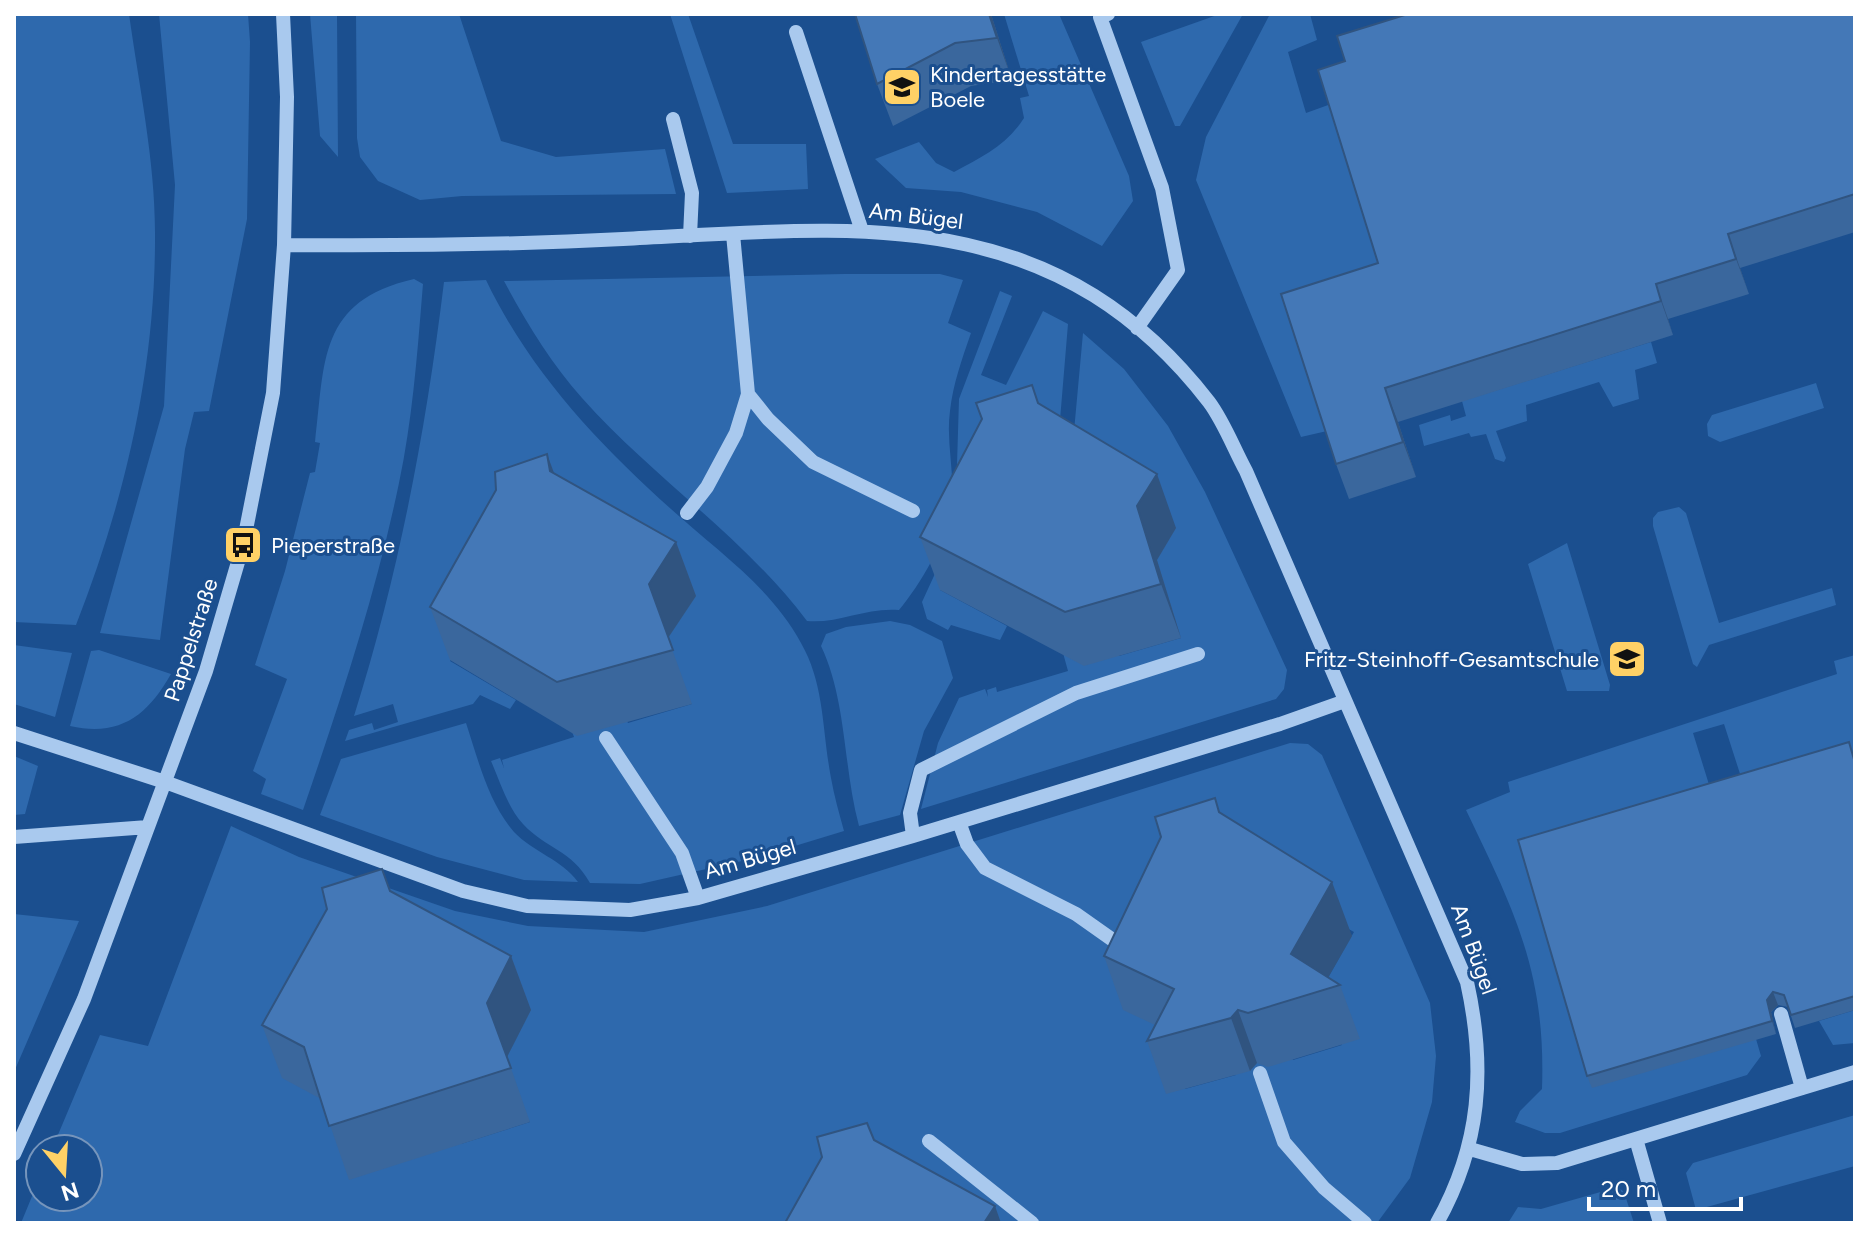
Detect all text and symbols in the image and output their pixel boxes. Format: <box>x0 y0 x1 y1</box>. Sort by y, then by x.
place label: Kindertagesstätte Boele <box>930 61 1106 113</box>
school or university icon: Kindertagesstätte Boele <box>881 66 923 108</box>
street label: Am Bügel <box>867 197 965 235</box>
bus stop icon: Pieperstraße <box>222 524 264 566</box>
place label: Pieperstraße <box>271 532 395 559</box>
street label: Pappelstraße <box>158 575 224 705</box>
school or university icon: Fritz-Steinhoff-Gesamtschule <box>1606 638 1648 680</box>
place label: Fritz-Steinhoff-Gesamtschule <box>1304 646 1599 673</box>
street label: Am Bügel <box>701 833 799 885</box>
street label: Am Bügel <box>1445 900 1503 998</box>
north arrow <box>24 1133 104 1213</box>
scale bar <box>1589 1161 1741 1211</box>
text: 20 m <box>1601 1174 1656 1203</box>
text: N <box>58 1176 82 1207</box>

